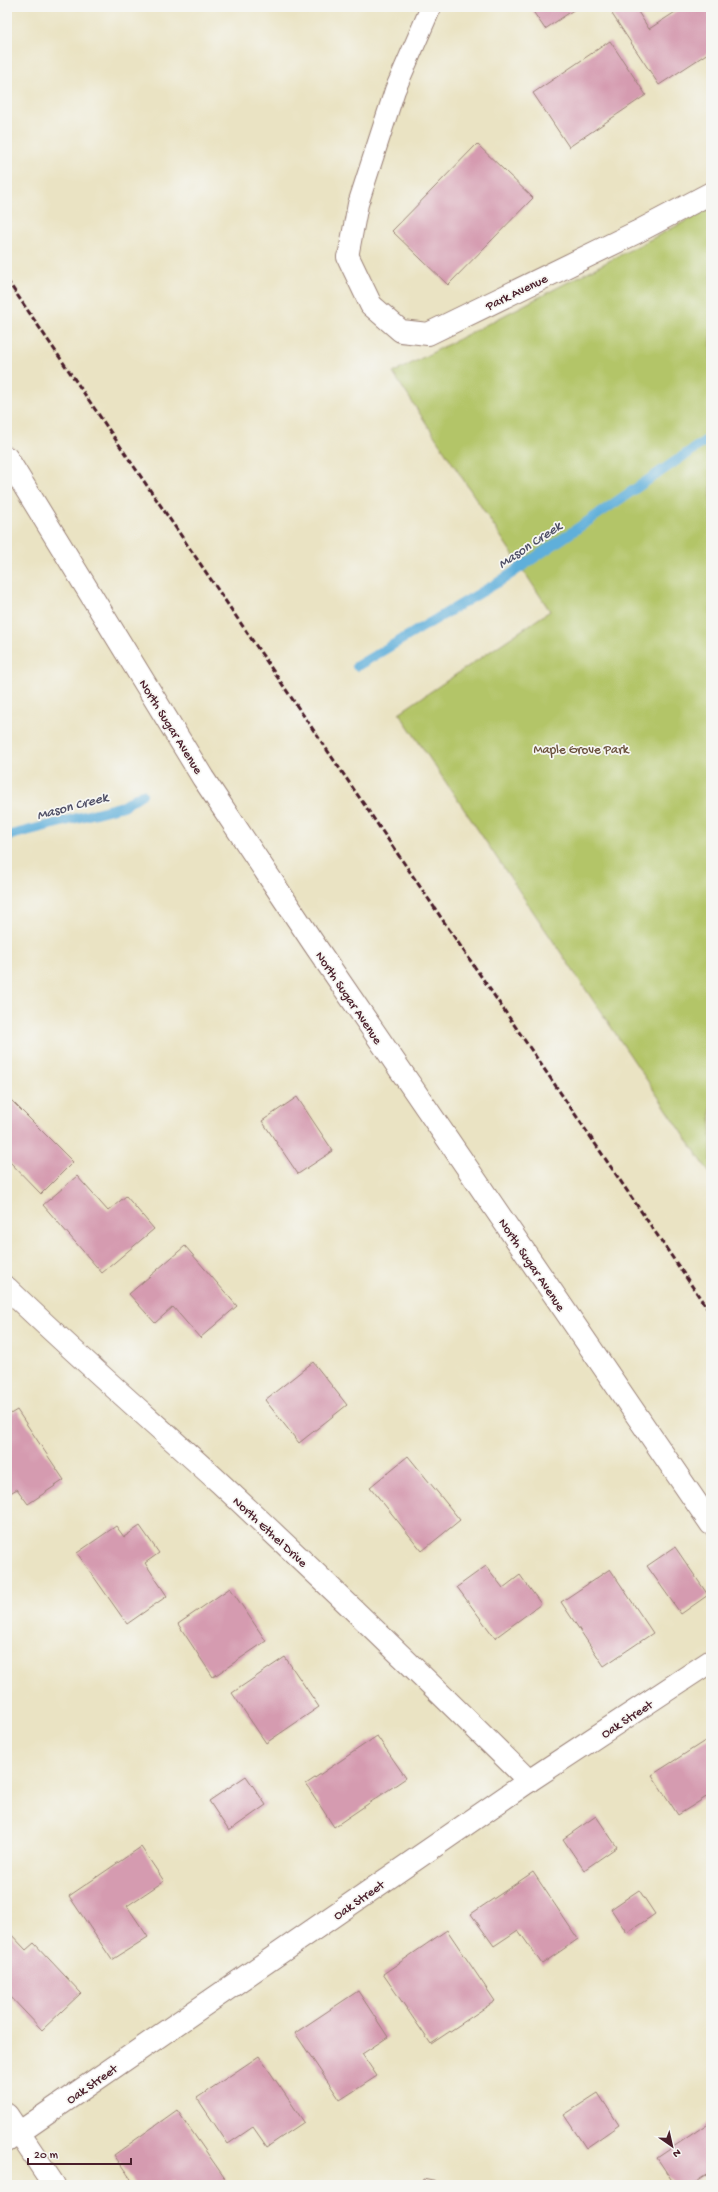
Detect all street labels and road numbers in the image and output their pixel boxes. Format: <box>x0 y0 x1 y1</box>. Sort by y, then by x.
street label: Park Avenue <box>483 272 551 315</box>
street label: North Sugar Avenue <box>135 677 205 778</box>
street label: North Sugar Avenue <box>311 949 385 1048</box>
street label: North Sugar Avenue <box>494 1216 568 1315</box>
street label: North Ethel Drive <box>229 1494 310 1571</box>
street label: Oak Street <box>599 1697 657 1742</box>
street label: Oak Street <box>331 1877 389 1924</box>
street label: Oak Street <box>64 2061 122 2108</box>

